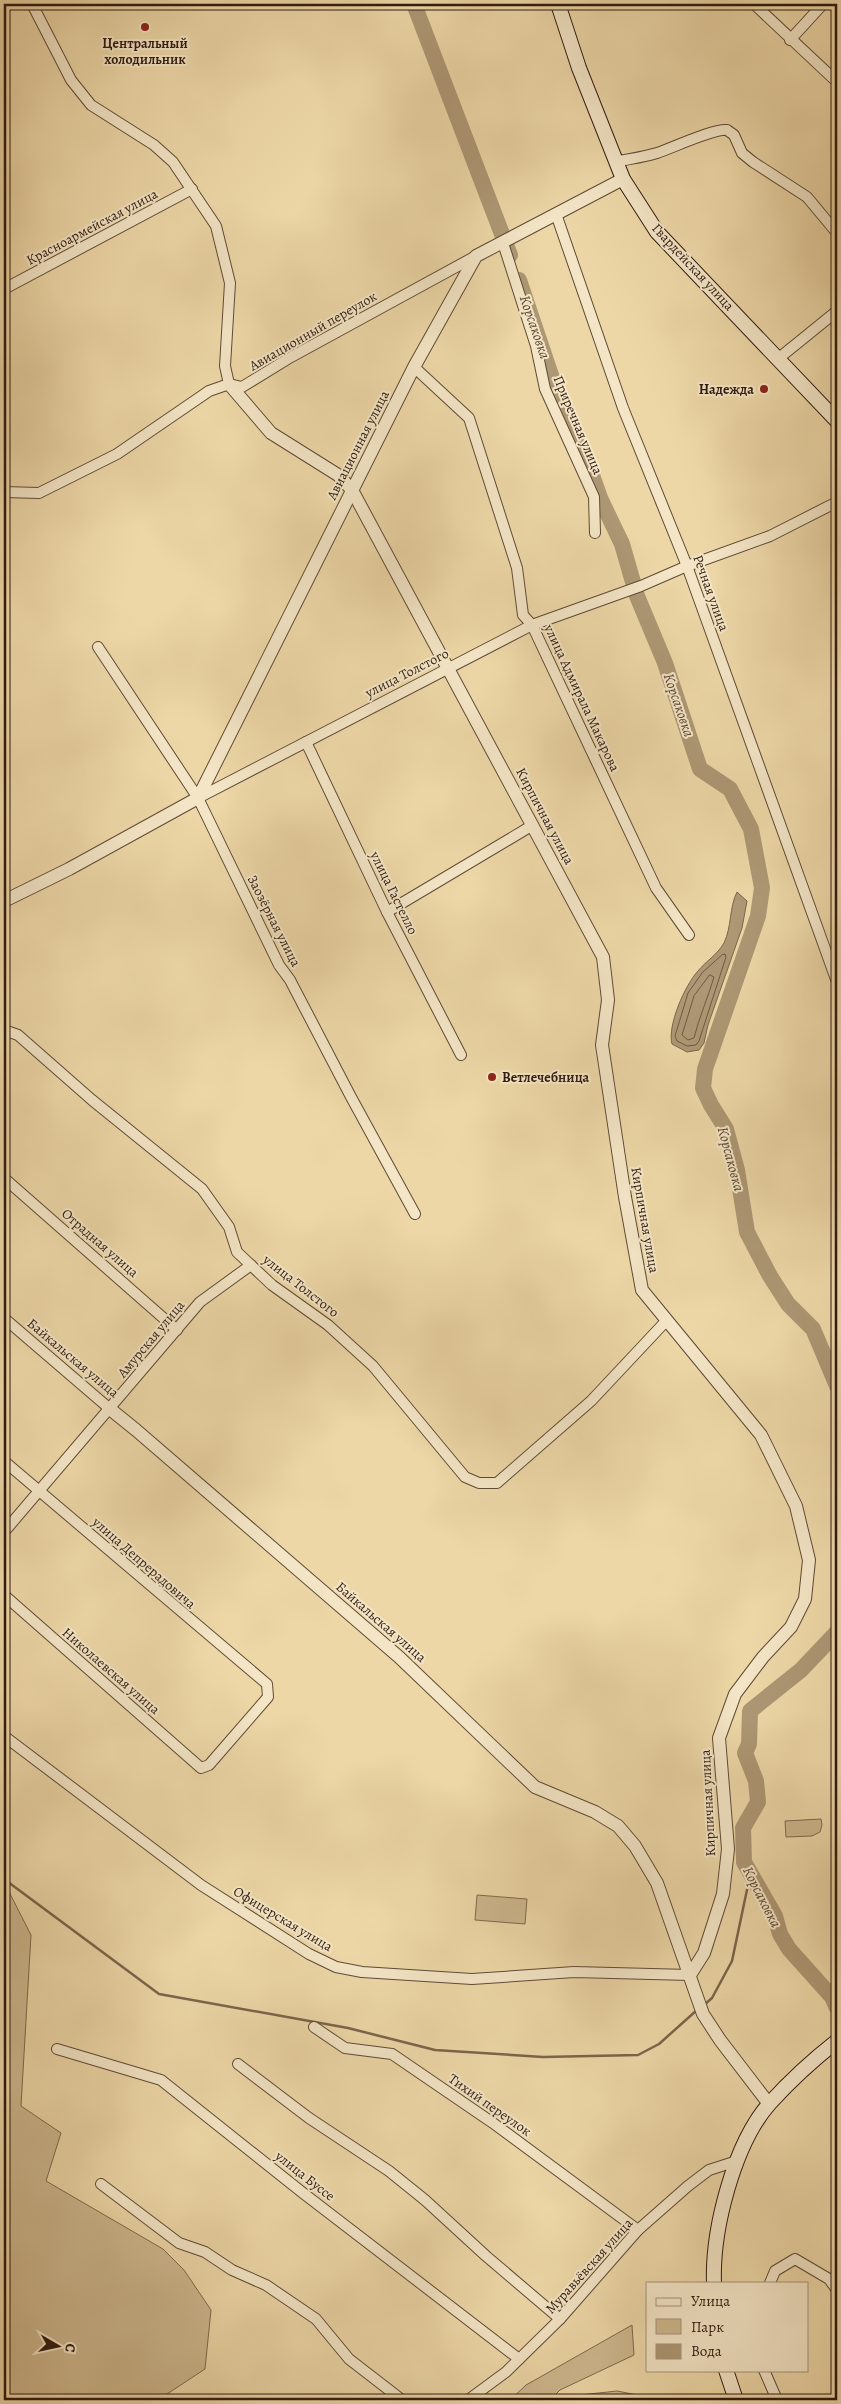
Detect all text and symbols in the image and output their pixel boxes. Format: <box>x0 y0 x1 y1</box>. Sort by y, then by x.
marker: Центральный холодильник <box>139 21 151 33</box>
place label: Центральный холодильник <box>102 34 188 69</box>
street label: Красноармейская улица <box>23 184 162 270</box>
street label: Гвардейская улица <box>647 219 739 315</box>
street label: Авиационный переулок <box>245 287 380 376</box>
water label: Корсаковка <box>515 292 555 362</box>
street label: Приречная улица <box>549 373 608 478</box>
place label: Надежда <box>699 380 754 399</box>
marker: Надежда <box>758 383 770 395</box>
street label: Авиационная улица <box>322 387 394 504</box>
street label: Речная улица <box>688 552 734 634</box>
street label: улица Адмирала Макарова <box>539 620 625 775</box>
street label: улица Толстого <box>361 644 452 703</box>
water label: Корсаковка <box>659 670 699 740</box>
street label: Кирпичная улица <box>511 764 579 868</box>
street label: улица Гастелло <box>365 847 422 938</box>
street label: Заозёрная улица <box>243 872 306 971</box>
place label: Ветлечебница <box>502 1068 590 1087</box>
marker: Ветлечебница <box>486 1071 498 1083</box>
water label: Корсаковка <box>713 1124 749 1194</box>
street label: Кирпичная улица <box>626 1166 664 1275</box>
street label: Отрадная улица <box>57 1204 143 1282</box>
street label: улица Толстого <box>258 1250 343 1322</box>
street label: Амурская улица <box>112 1296 189 1383</box>
street label: Байкальская улица <box>23 1314 123 1402</box>
street label: улица Депрерадовича <box>87 1512 200 1614</box>
street label: Байкальская улица <box>332 1577 431 1667</box>
street label: Николаевская улица <box>58 1623 164 1719</box>
street label: Кирпичная улица <box>696 1748 720 1857</box>
water label: Корсаковка <box>738 1863 786 1931</box>
street label: Офицерская улица <box>230 1882 337 1956</box>
street label: Тихий переулок <box>445 2069 535 2141</box>
street label: улица Буссе <box>270 2146 339 2205</box>
street label: Муравьёвская улица <box>541 2214 637 2318</box>
legend <box>646 2282 808 2372</box>
text: Улица <box>691 2291 730 2311</box>
text: Парк <box>691 2317 724 2337</box>
north arrow <box>32 2322 82 2372</box>
text: Вода <box>691 2341 722 2361</box>
text: С <box>60 2342 80 2354</box>

